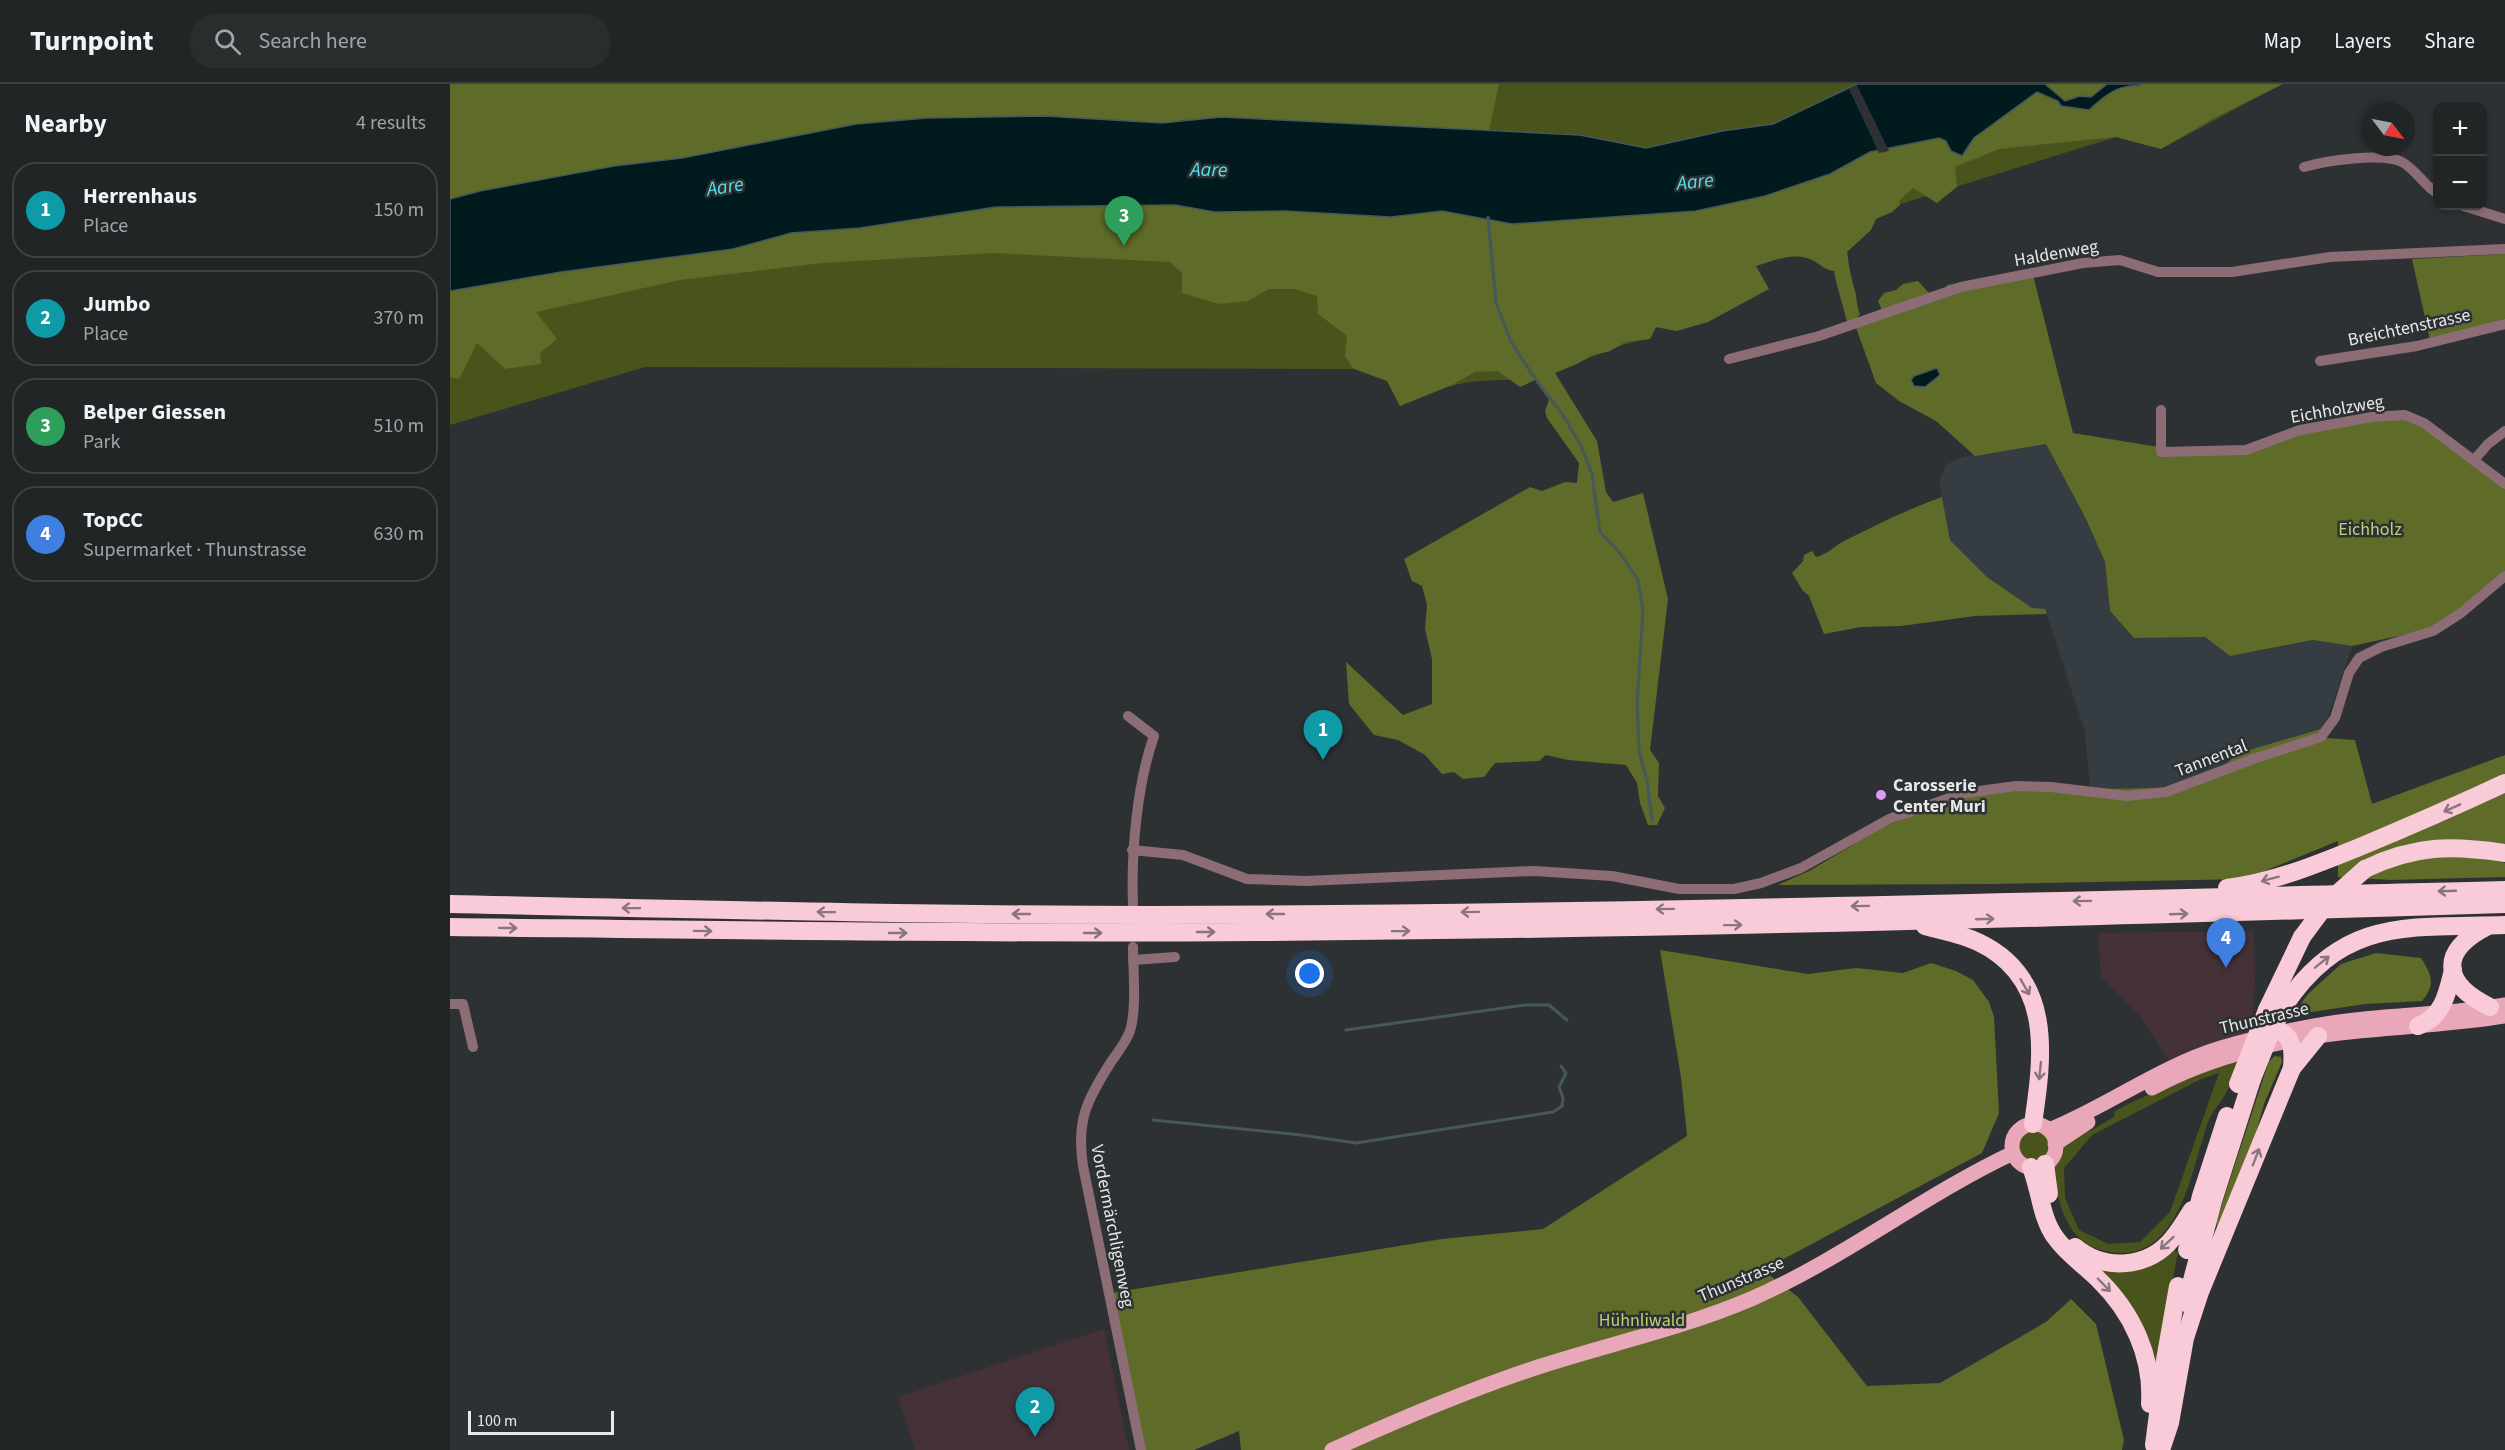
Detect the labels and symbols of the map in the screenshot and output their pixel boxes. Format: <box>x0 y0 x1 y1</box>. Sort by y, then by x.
north arrow <box>2361 102 2415 156</box>
water label: Aare <box>1188 156 1228 184</box>
water label: Aare <box>1673 166 1715 198</box>
water label: Aare <box>703 170 746 204</box>
pin: 3 <box>1104 196 1144 246</box>
street label: Haldenweg <box>2012 234 2100 273</box>
street label: Breichtenstrasse <box>2345 302 2473 353</box>
street label: Eichholzweg <box>2288 389 2386 430</box>
park label: Eichholz <box>2338 517 2402 542</box>
pin: 1 <box>1304 710 1342 760</box>
street label: Tannental <box>2172 733 2251 784</box>
place label: Carosserie Center Muri <box>1893 773 1986 819</box>
marker: Carosserie Center Muri <box>1874 788 1888 802</box>
one-way arrow <box>2443 802 2461 814</box>
one-way arrow <box>2261 874 2280 885</box>
one-way arrow <box>2437 886 2457 897</box>
one-way arrow <box>2072 895 2092 907</box>
one-way arrow <box>1850 900 1870 911</box>
one-way arrow <box>621 903 641 914</box>
one-way arrow <box>1655 904 1675 915</box>
one-way arrow <box>816 906 836 918</box>
one-way arrow <box>1460 906 1480 918</box>
one-way arrow <box>1011 908 1031 920</box>
one-way arrow <box>1265 908 1285 920</box>
one-way arrow <box>2169 908 2189 919</box>
one-way arrow <box>1974 913 1994 925</box>
pin: 4 <box>2206 918 2246 968</box>
one-way arrow <box>1722 919 1742 931</box>
one-way arrow <box>498 922 518 934</box>
one-way arrow <box>693 925 713 937</box>
one-way arrow <box>1391 925 1411 937</box>
one-way arrow <box>888 927 908 938</box>
one-way arrow <box>1083 927 1103 939</box>
one-way arrow <box>1196 927 1216 938</box>
one-way arrow <box>2314 955 2329 969</box>
your location <box>1295 959 1324 988</box>
one-way arrow <box>2020 978 2032 995</box>
street label: Thunstrasse <box>2217 996 2311 1041</box>
one-way arrow <box>2034 1061 2045 1081</box>
street label: Vordermärchligenweg <box>1084 1143 1141 1310</box>
one-way arrow <box>2251 1148 2262 1166</box>
one-way arrow <box>2160 1236 2175 1250</box>
street label: Thunstrasse <box>1694 1250 1788 1309</box>
one-way arrow <box>2096 1277 2111 1292</box>
park label: Hühnliwald <box>1599 1308 1685 1333</box>
pin: 2 <box>1016 1388 1054 1437</box>
scale bar <box>468 1408 614 1436</box>

